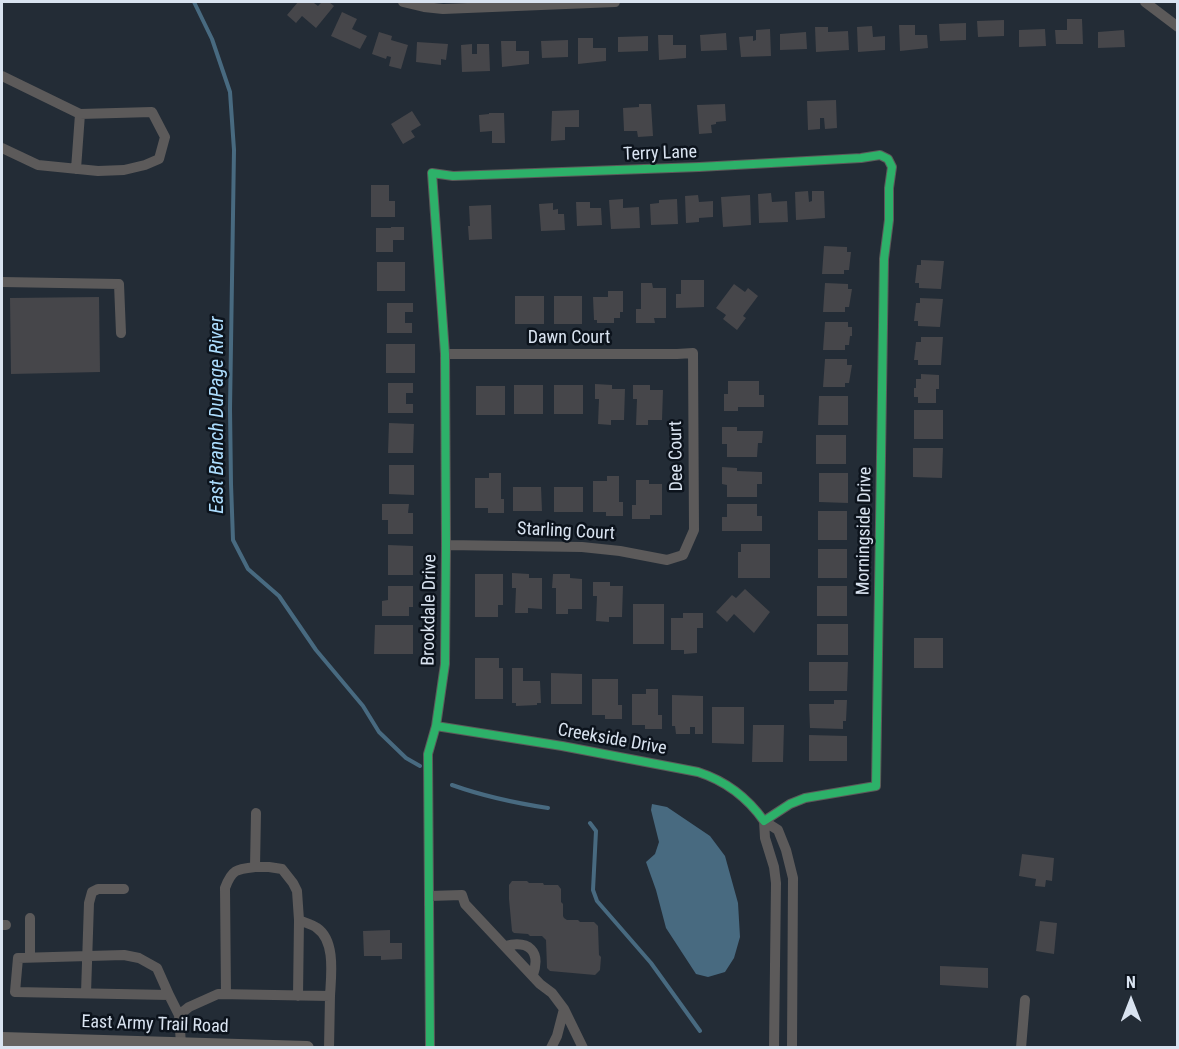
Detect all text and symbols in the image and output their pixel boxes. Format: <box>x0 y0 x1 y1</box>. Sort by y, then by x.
street label: Terry Lane <box>623 142 697 166</box>
water label: East Branch DuPage River <box>206 316 230 514</box>
street label: Dawn Court <box>528 327 610 349</box>
street label: Dee Court <box>666 421 688 491</box>
street label: Morningside Drive <box>853 467 877 595</box>
street label: Starling Court <box>517 519 615 545</box>
street label: Brookdale Drive <box>418 554 442 666</box>
street label: Creekside Drive <box>556 720 668 760</box>
north arrow <box>1101 971 1161 1031</box>
text: N <box>1126 973 1136 992</box>
street label: East Army Trail Road <box>81 1012 229 1038</box>

